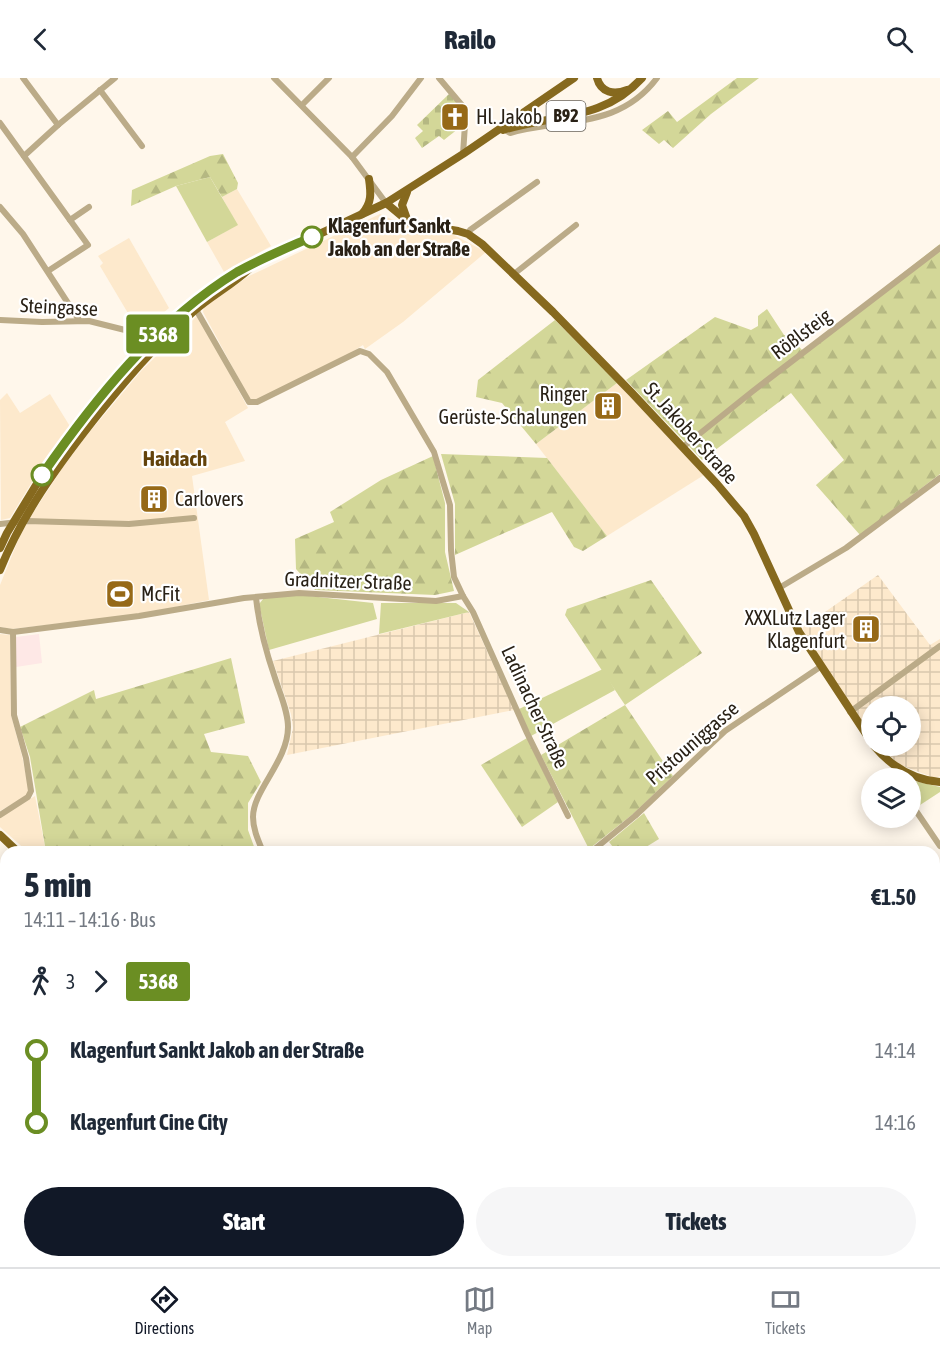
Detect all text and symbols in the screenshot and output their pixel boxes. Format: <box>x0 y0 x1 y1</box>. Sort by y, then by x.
icon: back <box>24 23 57 56</box>
icon: search <box>883 23 916 56</box>
text: Railo <box>444 24 496 55</box>
church icon: Hl. Jakob <box>439 101 471 133</box>
road number: B92 <box>546 101 586 131</box>
place label: Hl. Jakob <box>476 105 542 128</box>
place label: Klagenfurt Sankt Jakob an der Straße <box>327 214 470 260</box>
marker: Klagenfurt Sankt Jakob an der Straße <box>301 226 323 248</box>
street label: Steingasse <box>19 293 99 320</box>
street label: Rößlsteig <box>766 303 835 364</box>
line badge: 5368 <box>116 314 200 354</box>
text: 5368 <box>138 322 178 346</box>
street label: St. Jakober Straße <box>640 377 743 488</box>
place label: Ringer Gerüste-Schalungen <box>439 382 588 428</box>
building icon: Ringer Gerüste-Schalungen <box>592 390 624 422</box>
district label: Haidach <box>143 446 207 470</box>
unlabelled marker <box>31 464 53 486</box>
building icon: Carlovers <box>138 483 170 515</box>
place label: Carlovers <box>175 487 244 510</box>
street label: Gradnitzer Straße <box>284 567 412 594</box>
sports icon: McFit <box>104 578 136 610</box>
place label: McFit <box>141 582 180 605</box>
place label: XXXLutz Lager Klagenfurt <box>745 606 846 652</box>
building icon: XXXLutz Lager Klagenfurt <box>850 613 882 645</box>
street label: Ladinacher Straße <box>497 642 574 772</box>
street label: Pristouniggasse <box>641 696 743 789</box>
map controls <box>861 696 921 828</box>
button: locate <box>861 696 921 756</box>
button: layers <box>861 768 921 828</box>
text: 5 min <box>24 866 91 904</box>
text: €1.50 <box>871 884 916 910</box>
text: 14:11 – 14:16 · Bus <box>24 908 156 931</box>
icon: walk <box>24 965 57 998</box>
icon: forward <box>84 965 117 998</box>
text: 5368 <box>138 969 178 993</box>
text: 3 <box>66 970 75 993</box>
text: Klagenfurt Sankt Jakob an der Straße <box>70 1037 364 1063</box>
text: 14:14 <box>875 1039 916 1062</box>
text: Klagenfurt Cine City <box>70 1109 228 1135</box>
text: 14:16 <box>875 1111 916 1134</box>
button: Start <box>24 1187 464 1256</box>
button: Tickets <box>476 1187 916 1256</box>
tab: Directions <box>134 1283 194 1337</box>
tab: Map <box>463 1283 496 1337</box>
tab: Tickets <box>765 1283 806 1337</box>

